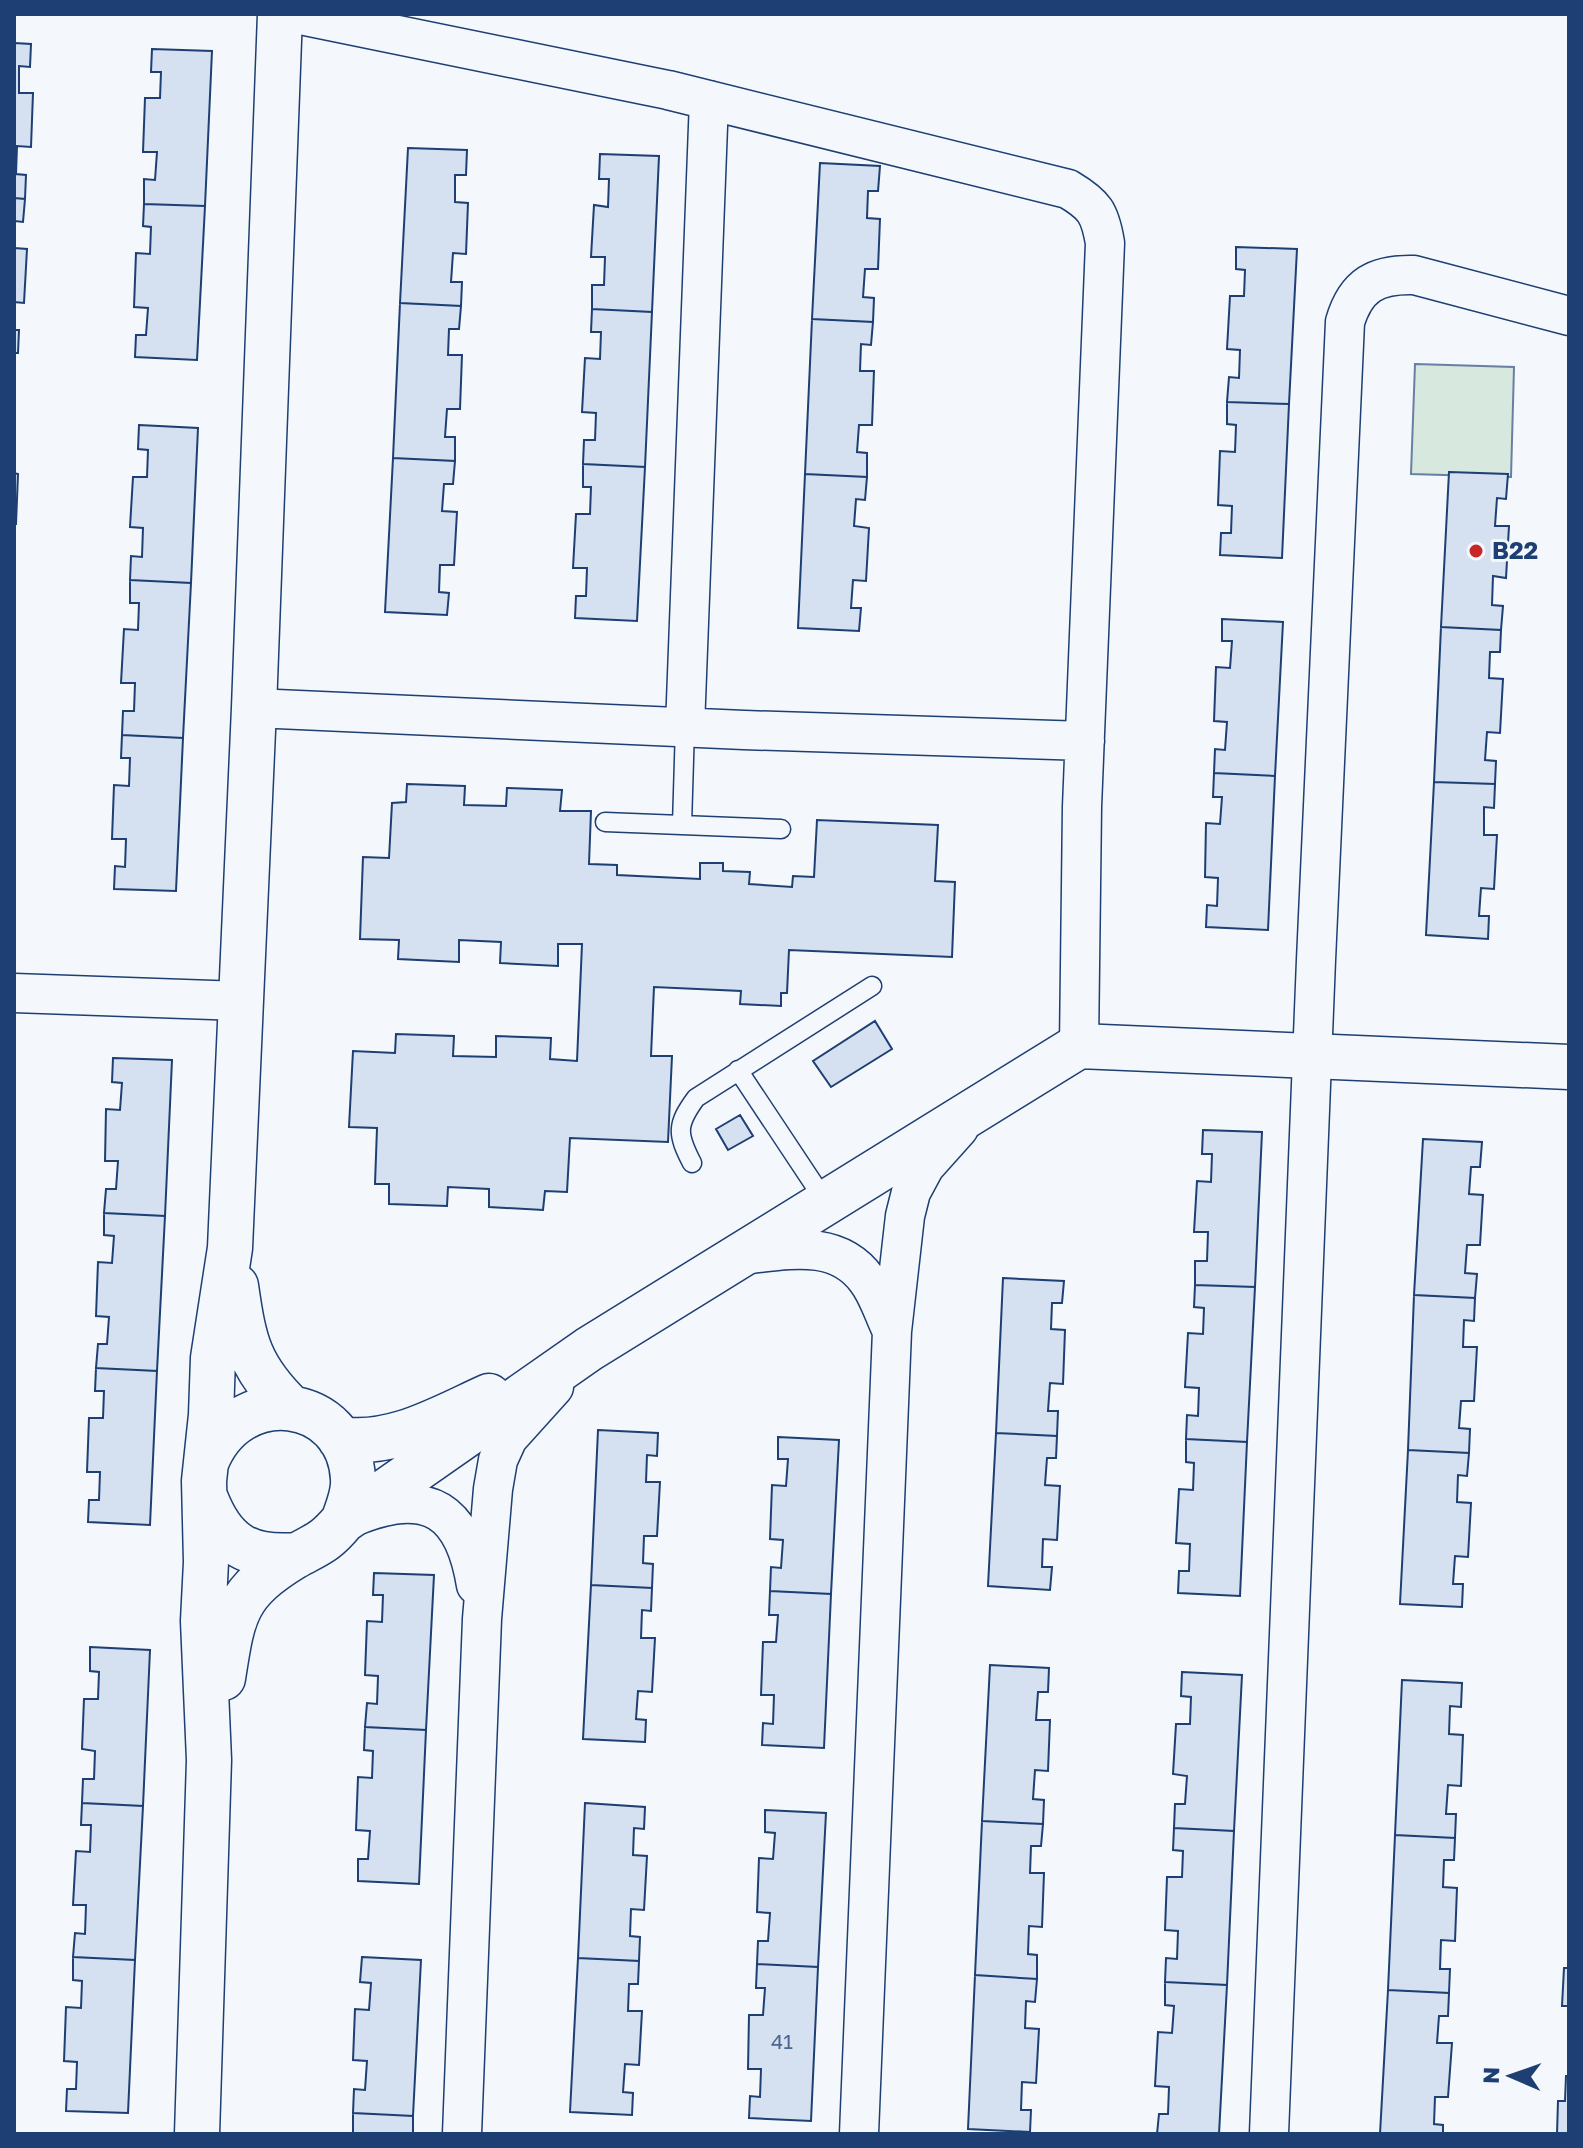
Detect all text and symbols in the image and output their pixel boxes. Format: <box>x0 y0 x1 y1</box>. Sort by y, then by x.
place label: B22 <box>1492 535 1538 564</box>
marker: B22 <box>1467 542 1485 560</box>
house number: 41 <box>771 2029 793 2053</box>
north arrow <box>1471 2036 1551 2116</box>
text: N <box>1477 2066 1504 2084</box>

